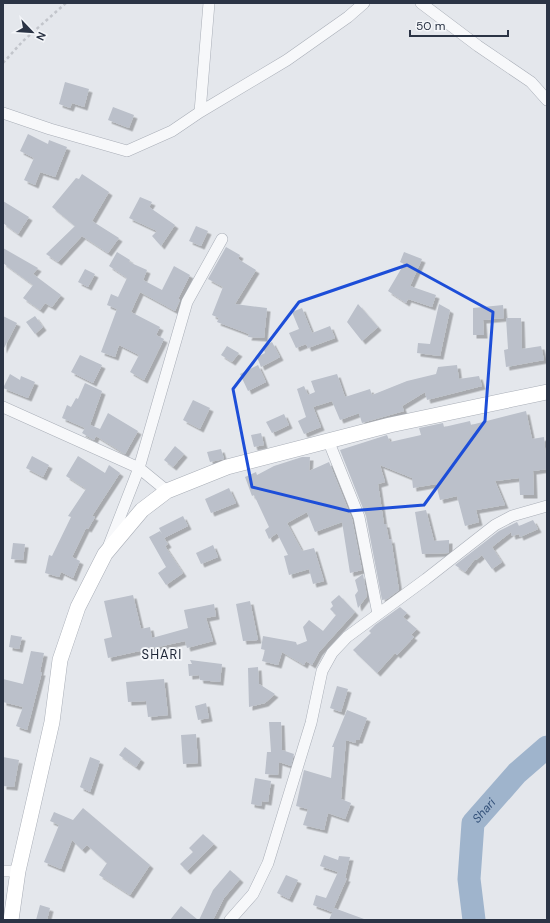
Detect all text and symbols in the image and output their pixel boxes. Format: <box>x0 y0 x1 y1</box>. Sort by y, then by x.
north arrow <box>12 12 52 52</box>
scale bar <box>410 12 508 38</box>
text: 50 m <box>416 18 445 34</box>
text: N <box>33 30 49 43</box>
district label: SHARI <box>142 646 182 663</box>
water label: Shari <box>469 794 500 826</box>

